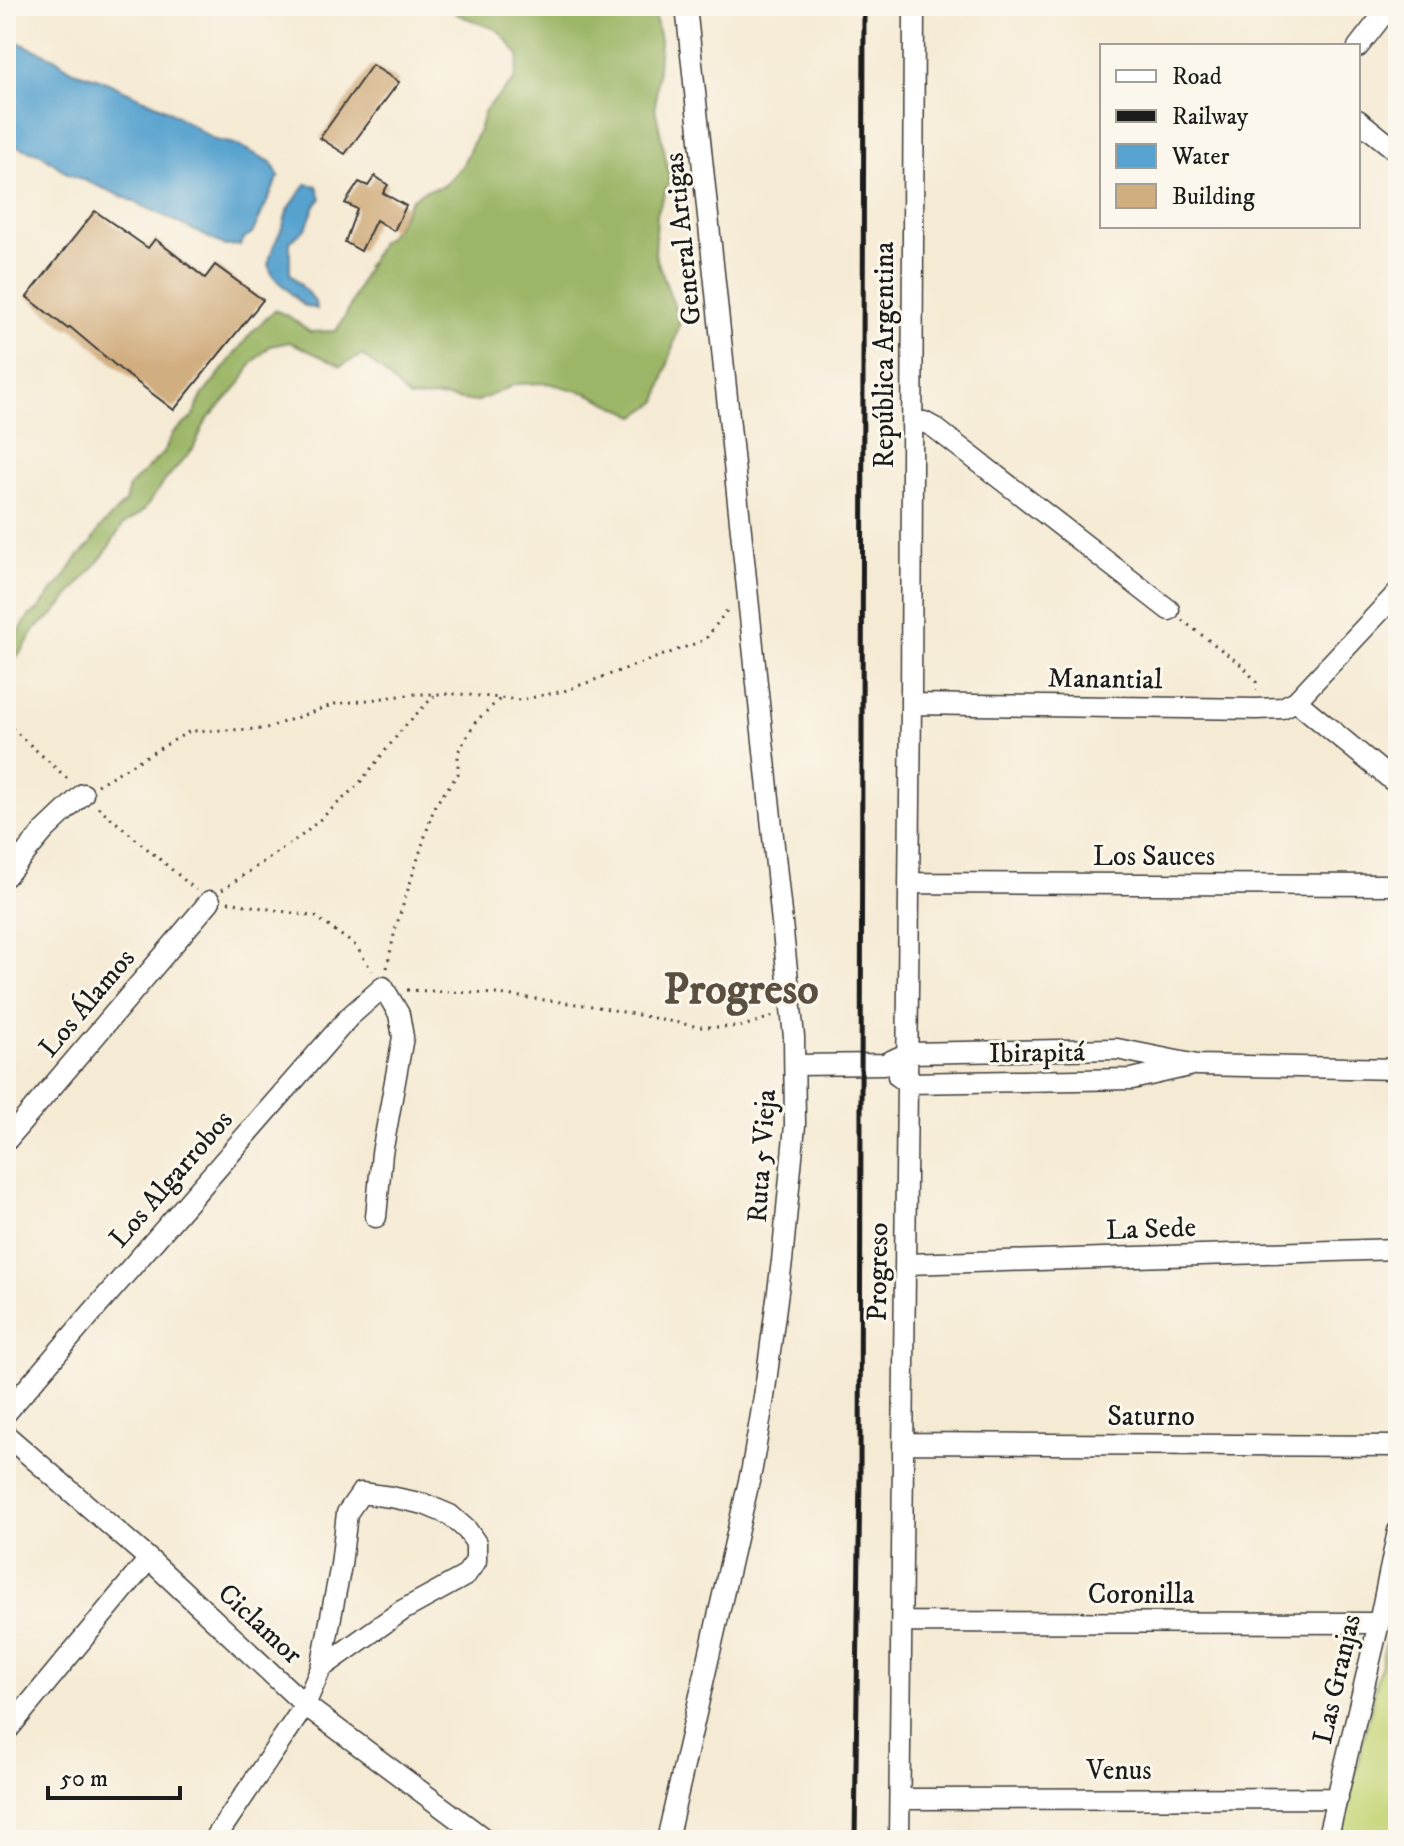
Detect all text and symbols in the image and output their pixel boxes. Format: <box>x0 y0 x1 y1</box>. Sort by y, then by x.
legend <box>1100 44 1360 228</box>
text: Road <box>1172 62 1222 92</box>
text: Railway <box>1172 102 1249 132</box>
text: Water <box>1171 142 1229 172</box>
street label: General Artigas <box>657 151 709 327</box>
text: Building <box>1172 182 1255 212</box>
street label: República Argentina <box>867 241 902 468</box>
street label: Manantial <box>1047 660 1163 698</box>
street label: Los Sauces <box>1093 839 1215 874</box>
street label: Los Álamos <box>31 941 143 1065</box>
district label: Progreso <box>663 963 819 1018</box>
street label: Ibirapitá <box>989 1035 1086 1071</box>
street label: Ruta 5 Vieja <box>740 1088 784 1224</box>
street label: Los Algarrobos <box>102 1103 240 1255</box>
street label: La Sede <box>1105 1210 1197 1248</box>
street label: Progreso <box>860 1222 896 1322</box>
street label: Saturno <box>1107 1399 1195 1434</box>
street label: Ciclamor <box>210 1576 310 1672</box>
street label: Coronilla <box>1088 1577 1194 1612</box>
street label: Las Granjas <box>1305 1611 1369 1747</box>
scale bar <box>48 1750 180 1800</box>
street label: Venus <box>1085 1753 1152 1788</box>
text: 50 m <box>60 1764 108 1794</box>

